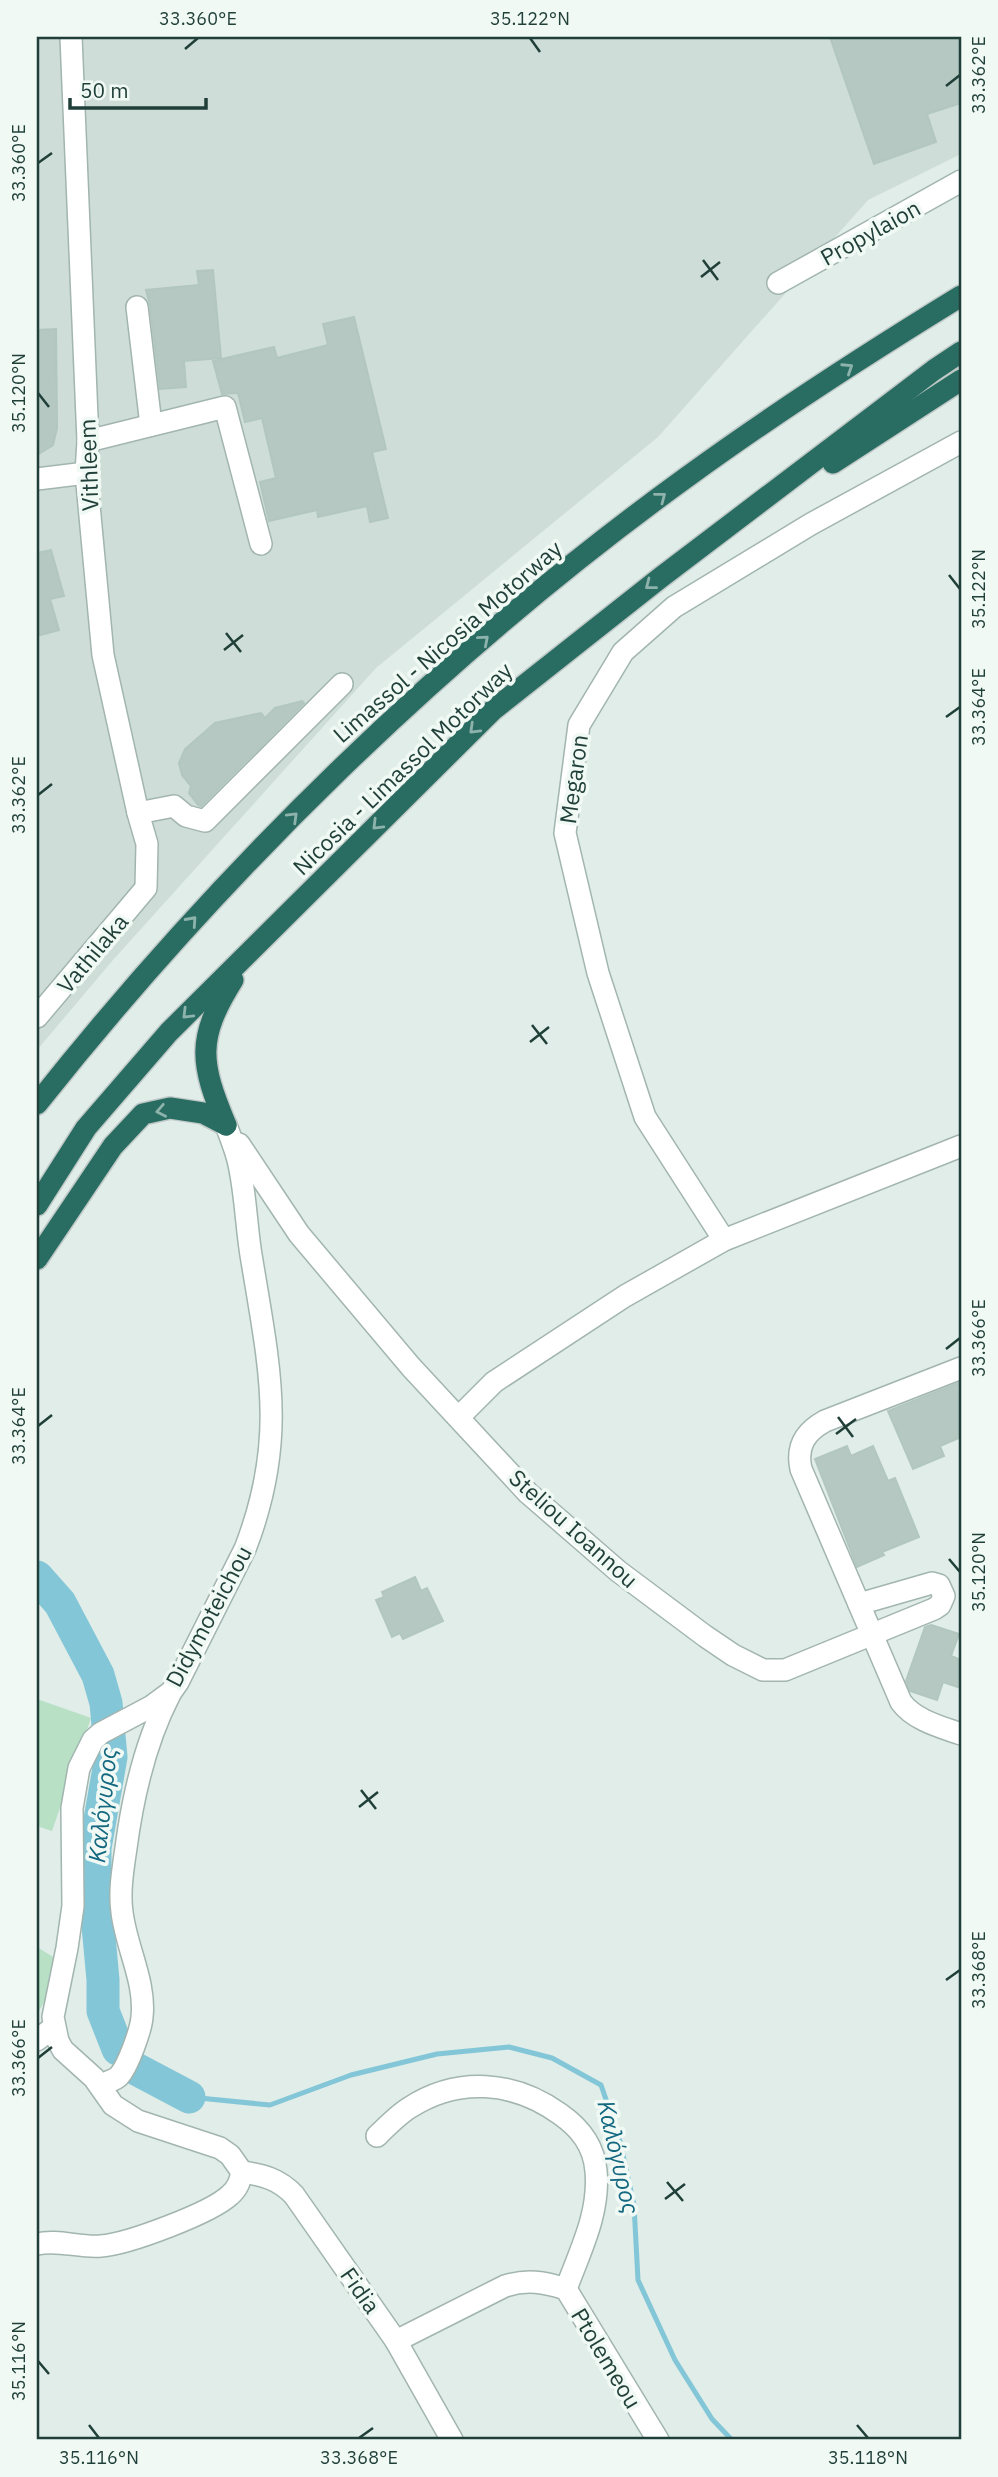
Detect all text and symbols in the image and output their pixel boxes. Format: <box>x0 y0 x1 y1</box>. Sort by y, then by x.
text: 33.360°E <box>159 7 237 30</box>
text: 35.122°N <box>490 7 570 30</box>
text: 33.362°E <box>967 36 990 114</box>
scale bar <box>70 66 206 110</box>
text: 50 m <box>80 76 129 104</box>
text: 33.360°E <box>7 124 30 202</box>
street label: Propylaion <box>815 192 925 272</box>
text: 35.120°N <box>7 353 30 433</box>
one-way arrow <box>841 364 854 377</box>
street label: Vithleem <box>71 418 105 512</box>
one-way arrow <box>653 492 666 505</box>
street label: Limassol - Nicosia Motorway <box>326 533 568 749</box>
text: 35.122°N <box>967 549 990 629</box>
one-way arrow <box>645 577 658 590</box>
one-way arrow <box>475 636 488 648</box>
street label: Nicosia - Limassol Motorway <box>286 655 519 881</box>
text: 33.364°E <box>967 668 990 746</box>
one-way arrow <box>469 720 482 733</box>
street label: Megaron <box>552 732 594 826</box>
text: 33.362°E <box>7 756 30 834</box>
one-way arrow <box>285 813 298 826</box>
one-way arrow <box>372 817 385 830</box>
street label: Vathilaka <box>50 907 134 999</box>
one-way arrow <box>184 917 196 930</box>
one-way arrow <box>182 1005 195 1018</box>
one-way arrow <box>155 1102 167 1117</box>
text: 33.366°E <box>967 1299 990 1377</box>
text: 33.364°E <box>7 1387 30 1465</box>
street label: Steliou Ioannou <box>503 1462 645 1594</box>
text: 35.120°N <box>967 1532 990 1612</box>
street label: Didymoteichou <box>158 1540 258 1692</box>
water label: Καλόγυρος <box>80 1745 124 1864</box>
text: 33.368°E <box>967 1931 990 2009</box>
text: 33.366°E <box>7 2019 30 2097</box>
water label: Καλόγυρος <box>590 2097 648 2218</box>
street label: Fidia <box>334 2261 388 2319</box>
street label: Ptolemeou <box>565 2302 649 2414</box>
text: 35.116°N <box>7 2321 30 2401</box>
text: 35.116°N <box>59 2446 139 2469</box>
text: 33.368°E <box>320 2446 398 2469</box>
text: 35.118°N <box>828 2446 908 2469</box>

